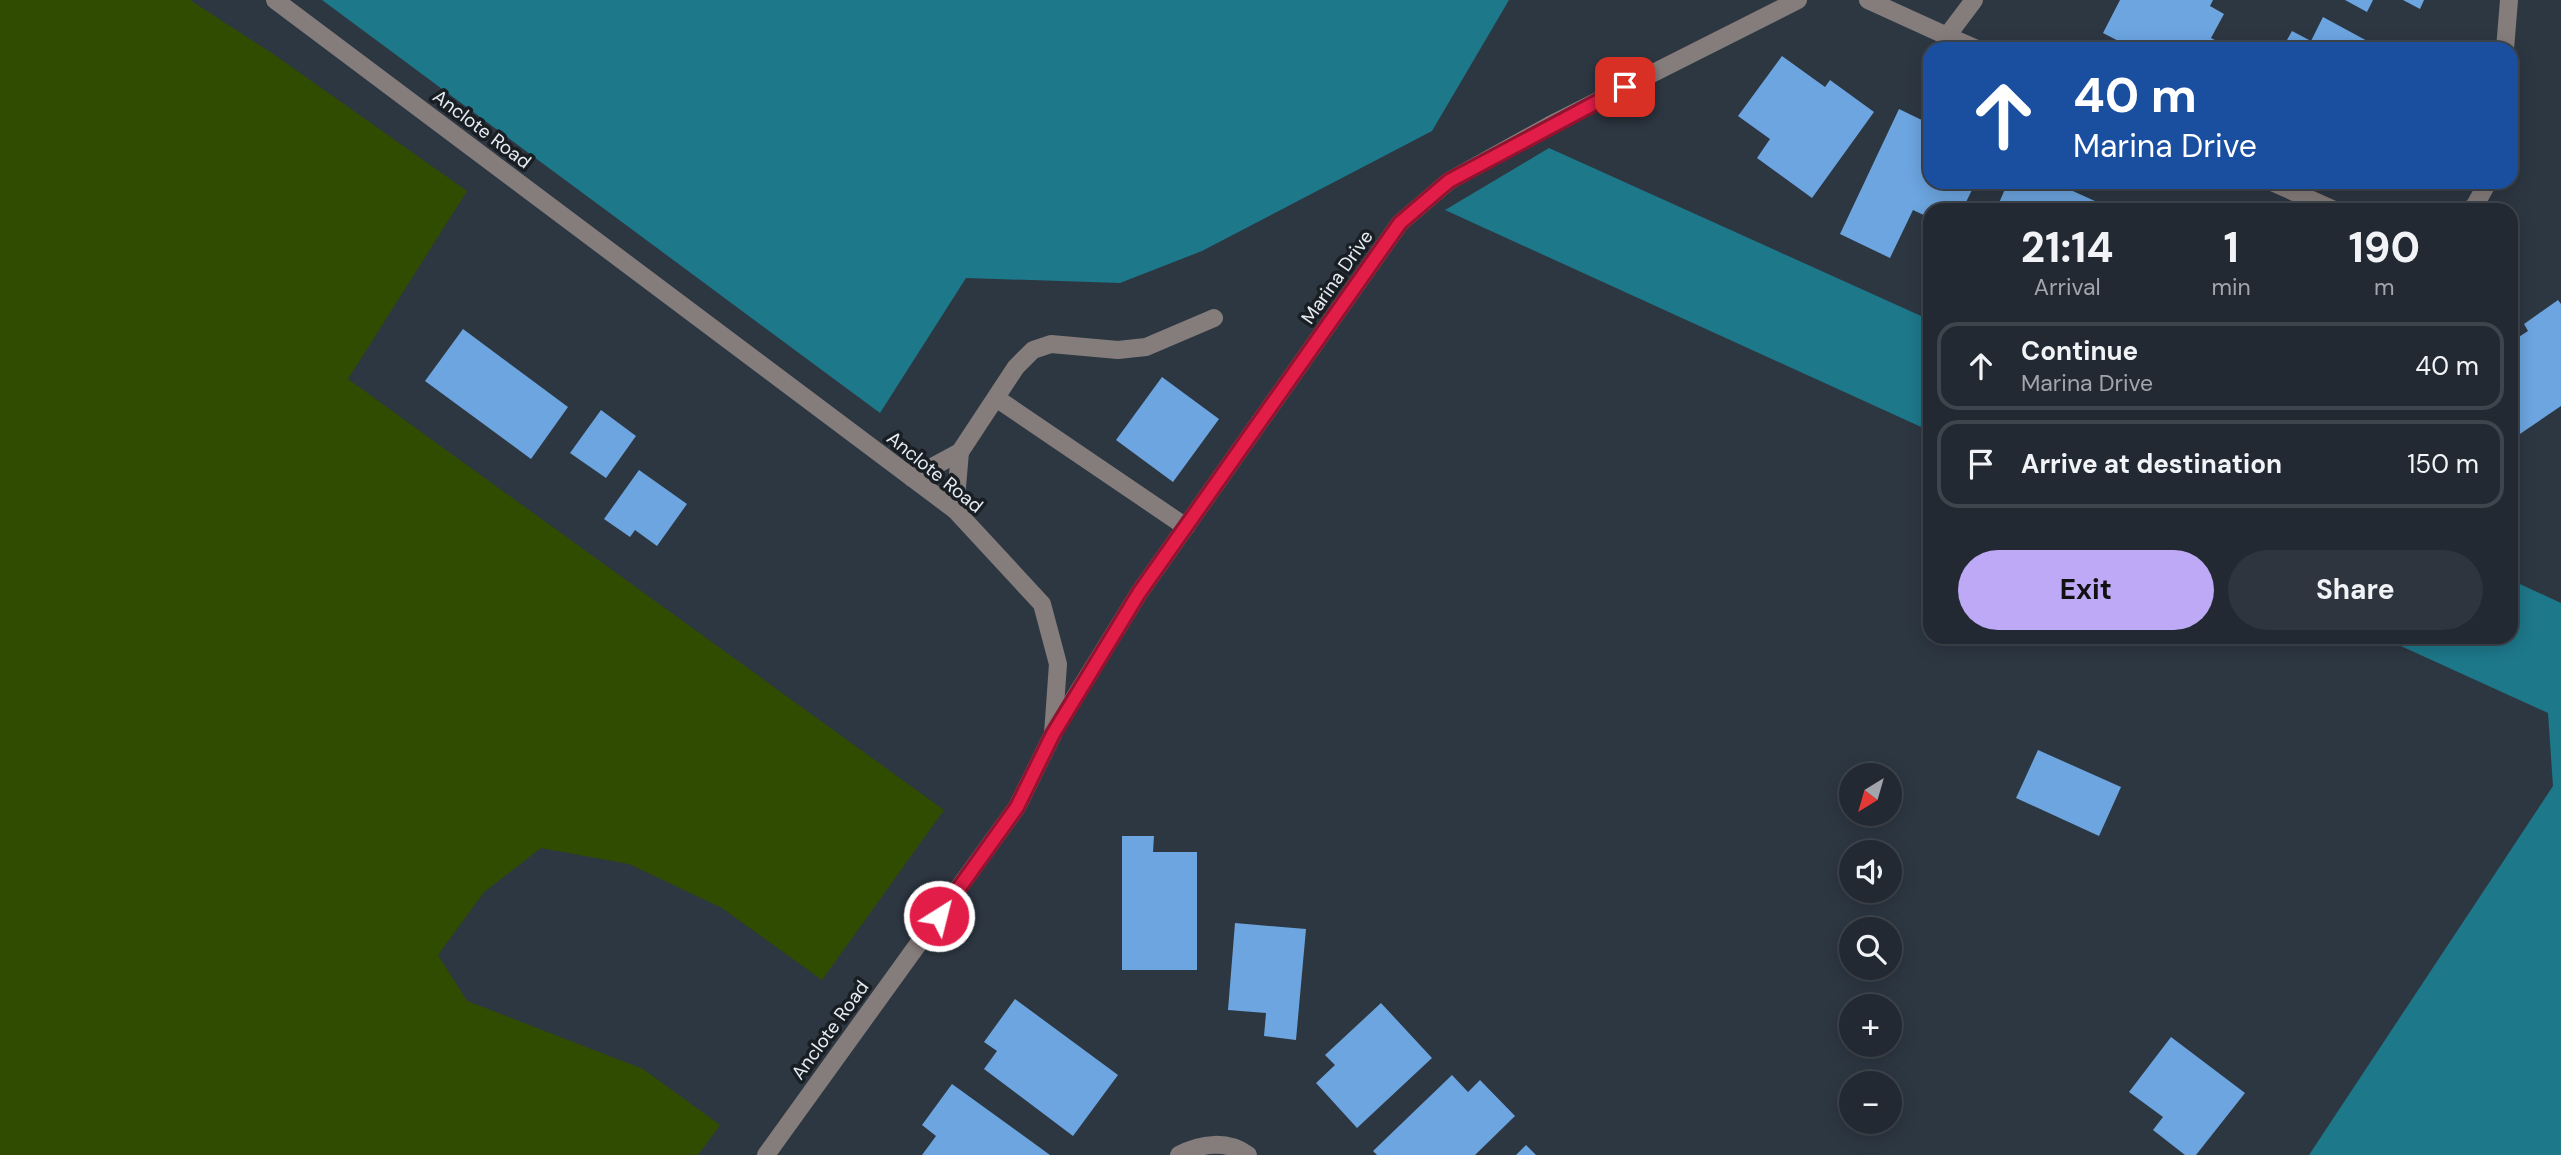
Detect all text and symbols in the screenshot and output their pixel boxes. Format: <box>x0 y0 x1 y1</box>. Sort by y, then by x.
pin <box>1595 57 1655 117</box>
text: 40 m <box>2073 63 2197 127</box>
icon: arrive <box>1606 68 1644 106</box>
icon: ahead <box>1958 70 2049 161</box>
street label: Anclote Road <box>428 84 536 174</box>
text: Marina Drive <box>2073 125 2257 167</box>
text: 21:14 <box>2021 220 2114 275</box>
text: 1 <box>2223 220 2239 275</box>
text: 190 <box>2349 220 2420 275</box>
street label: Marina Drive <box>1295 225 1379 329</box>
text: Arrival <box>2034 272 2101 302</box>
text: min <box>2212 272 2251 302</box>
text: m <box>2374 272 2395 302</box>
text: Continue <box>2021 334 2138 368</box>
icon: ahead <box>1962 347 2000 385</box>
text: 40 m <box>2415 349 2479 383</box>
text: Marina Drive <box>2021 368 2153 398</box>
street label: Anclote Road <box>882 426 988 518</box>
icon: arrive <box>1962 445 2000 483</box>
text: Arrive at destination <box>2021 447 2282 481</box>
text: 150 m <box>2407 447 2479 481</box>
button: Exit <box>1958 550 2214 630</box>
button: Share <box>2228 550 2483 630</box>
north arrow <box>1839 763 1902 826</box>
map controls <box>1839 763 1902 1134</box>
button: sound <box>1839 840 1902 903</box>
position arrow <box>902 879 976 953</box>
button: search <box>1839 917 1902 980</box>
street label: Anclote Road <box>786 975 874 1085</box>
button: + <box>1839 994 1902 1057</box>
button: − <box>1839 1071 1902 1134</box>

